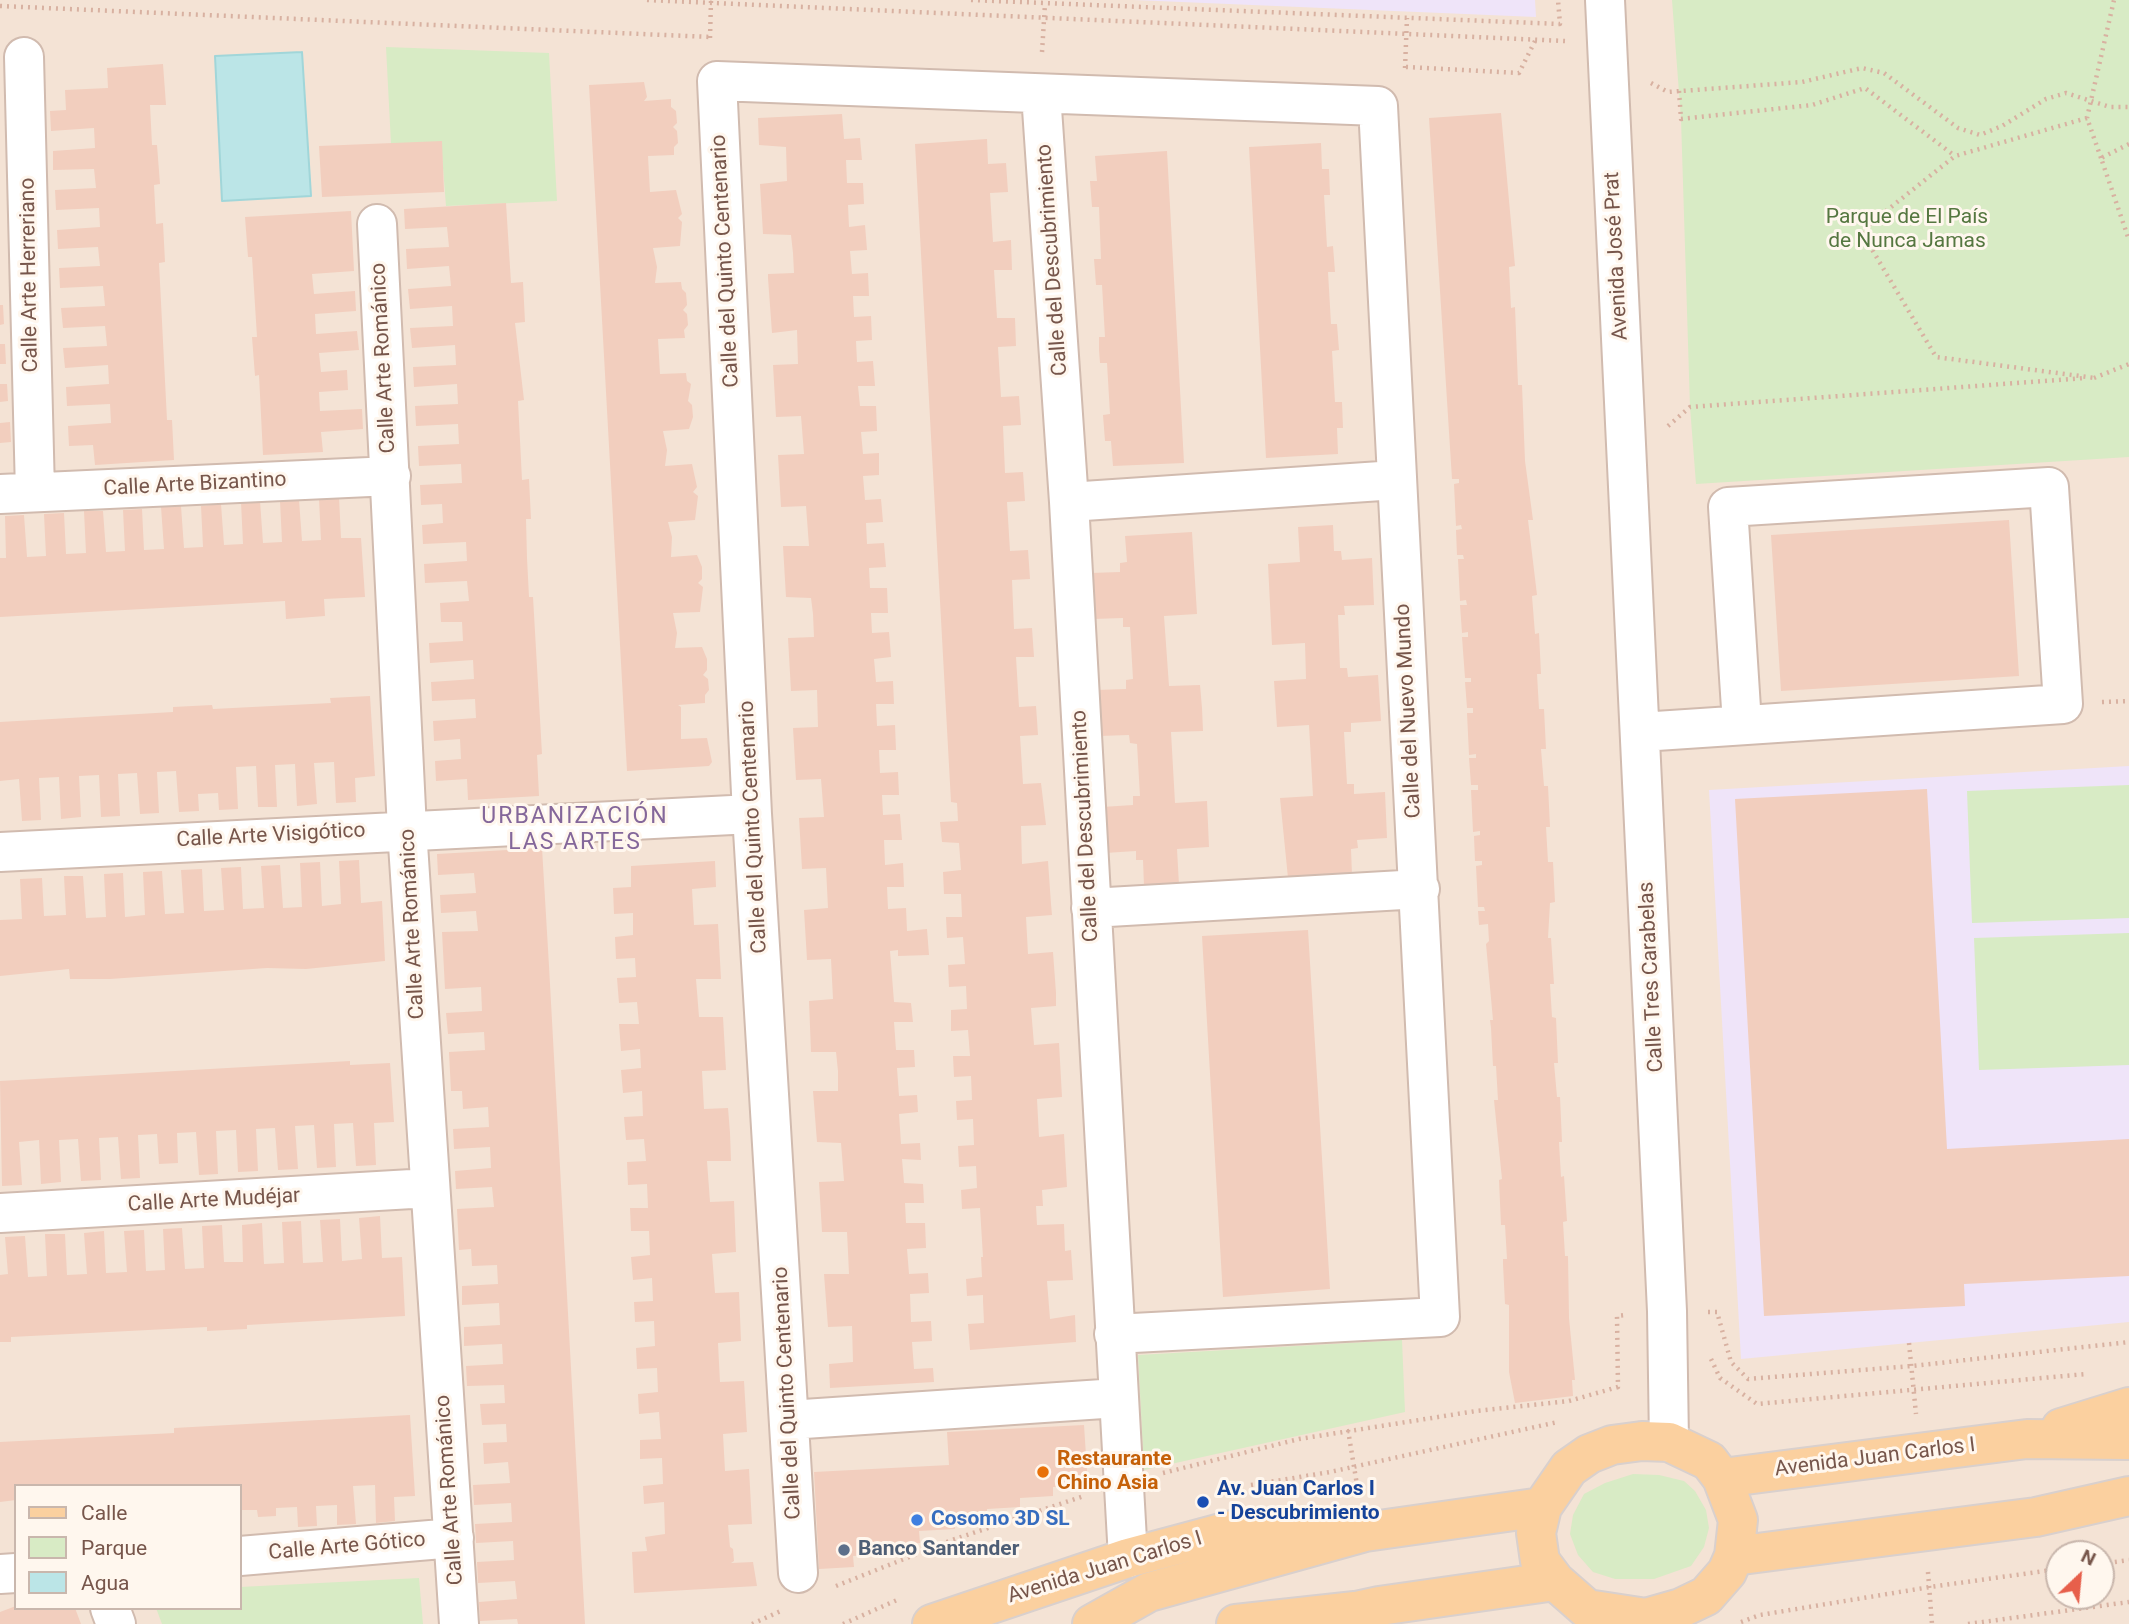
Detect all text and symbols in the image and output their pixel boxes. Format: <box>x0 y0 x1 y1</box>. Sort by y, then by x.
street label: Calle del Quinto Centenario <box>707 134 745 388</box>
street label: Calle del Descubrimiento <box>1032 143 1074 377</box>
street label: Avenida José Prat <box>1600 171 1634 341</box>
street label: Calle Arte Herreriano <box>16 177 44 373</box>
park label: Parque de El País de Nunca Jamas <box>1826 205 1988 255</box>
street label: Calle Arte Románico <box>366 262 402 454</box>
street label: Calle Arte Bizantino <box>103 468 287 502</box>
street label: Calle del Nuevo Mundo <box>1391 603 1427 819</box>
street label: Calle del Quinto Centenario <box>735 700 773 954</box>
street label: Calle del Descubrimiento <box>1067 709 1105 943</box>
district label: URBANIZACIÓN LAS ARTES <box>483 803 667 857</box>
street label: Calle Arte Visigótico <box>176 818 366 854</box>
street label: Calle Arte Románico <box>395 828 431 1020</box>
street label: Calle Tres Carabelas <box>1634 881 1670 1073</box>
street label: Calle Arte Mudéjar <box>127 1184 301 1218</box>
street label: Calle del Quinto Centenario <box>769 1266 807 1520</box>
street label: Calle Arte Románico <box>431 1394 469 1586</box>
street label: Avenida Juan Carlos I <box>1773 1433 1977 1483</box>
place label: Restaurante Chino Asia <box>1057 1447 1171 1497</box>
marker: Restaurante Chino Asia <box>1035 1464 1051 1480</box>
place label: Av. Juan Carlos I - Descubrimiento <box>1217 1477 1380 1527</box>
legend <box>14 1484 242 1610</box>
marker: Av. Juan Carlos I - Descubrimiento <box>1195 1494 1211 1510</box>
text: Calle <box>81 1501 127 1525</box>
place label: Cosomo 3D SL <box>931 1507 1070 1533</box>
marker: Cosomo 3D SL <box>909 1512 925 1528</box>
street label: Avenida Juan Carlos I <box>1005 1526 1205 1610</box>
street label: Calle Arte Gótico <box>267 1528 427 1566</box>
text: Parque <box>81 1536 147 1560</box>
place label: Banco Santander <box>858 1537 1019 1563</box>
north arrow <box>2045 1540 2115 1610</box>
marker: Banco Santander <box>836 1542 852 1558</box>
text: N <box>2077 1544 2100 1571</box>
text: Agua <box>81 1571 130 1595</box>

